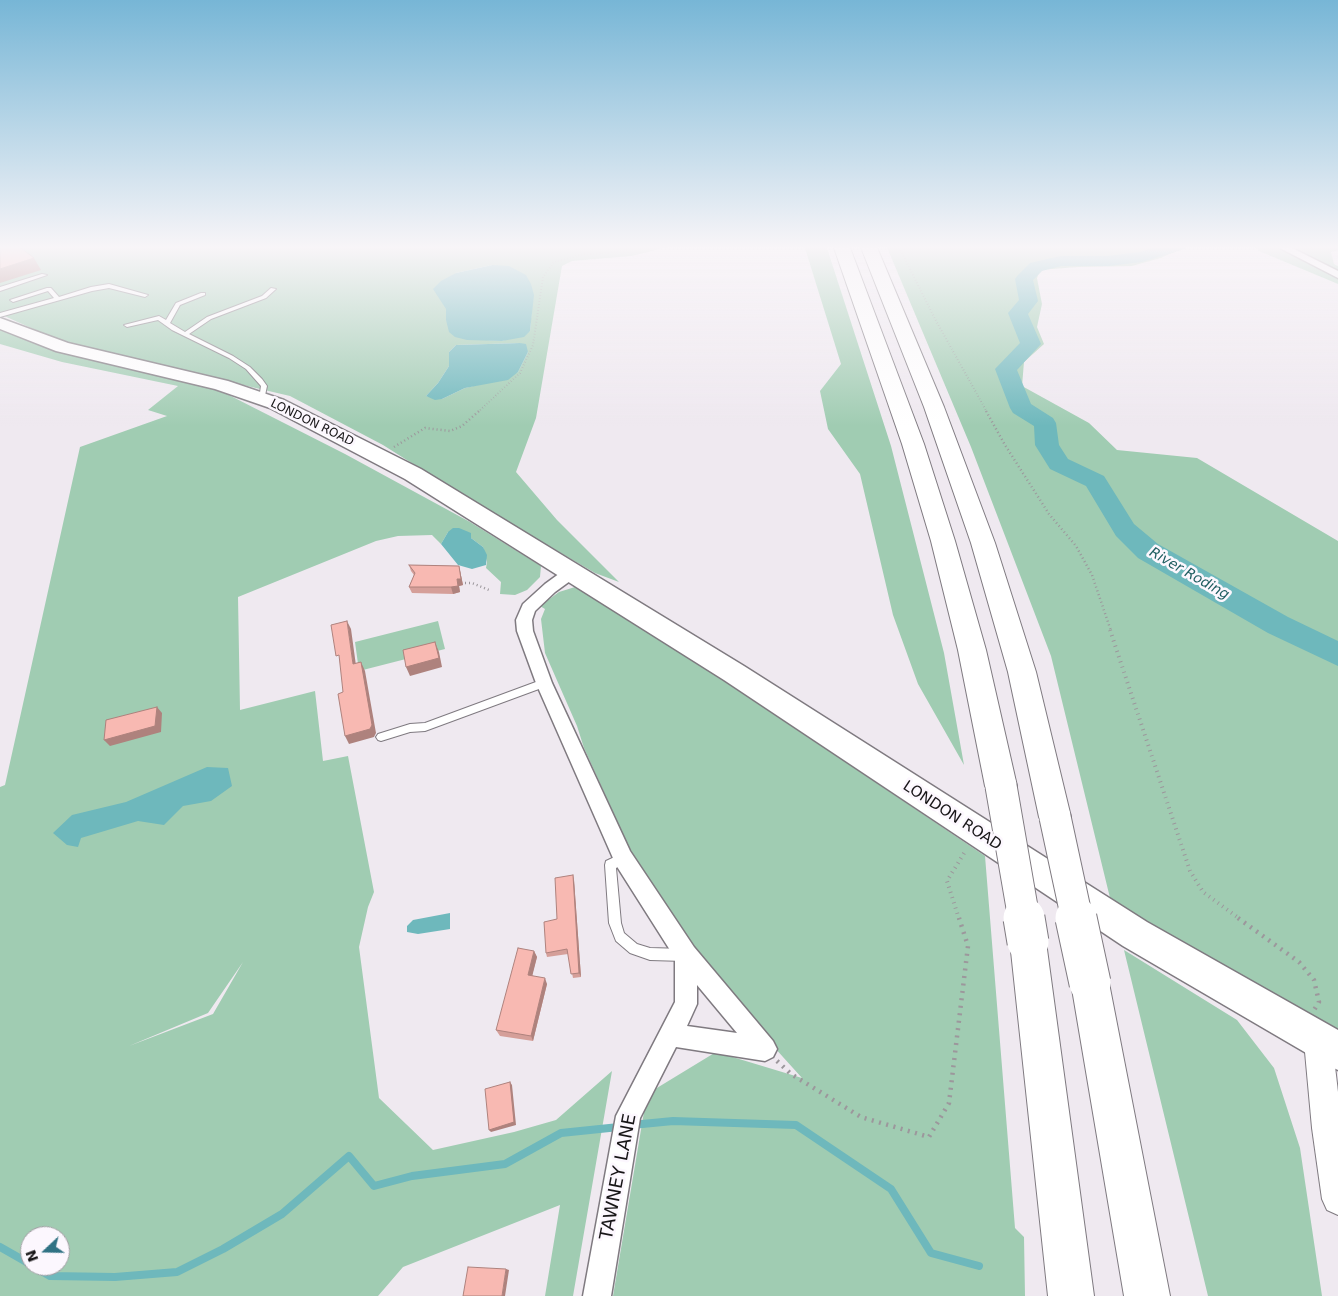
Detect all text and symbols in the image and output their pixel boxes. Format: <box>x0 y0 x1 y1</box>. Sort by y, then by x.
street label: LONDON ROAD <box>268 397 356 449</box>
water label: River Roding <box>1146 544 1232 604</box>
street label: LONDON ROAD <box>899 777 1005 855</box>
street label: TAWNEY LANE <box>596 1112 642 1242</box>
north arrow <box>20 1226 70 1276</box>
text: N <box>22 1248 41 1264</box>

